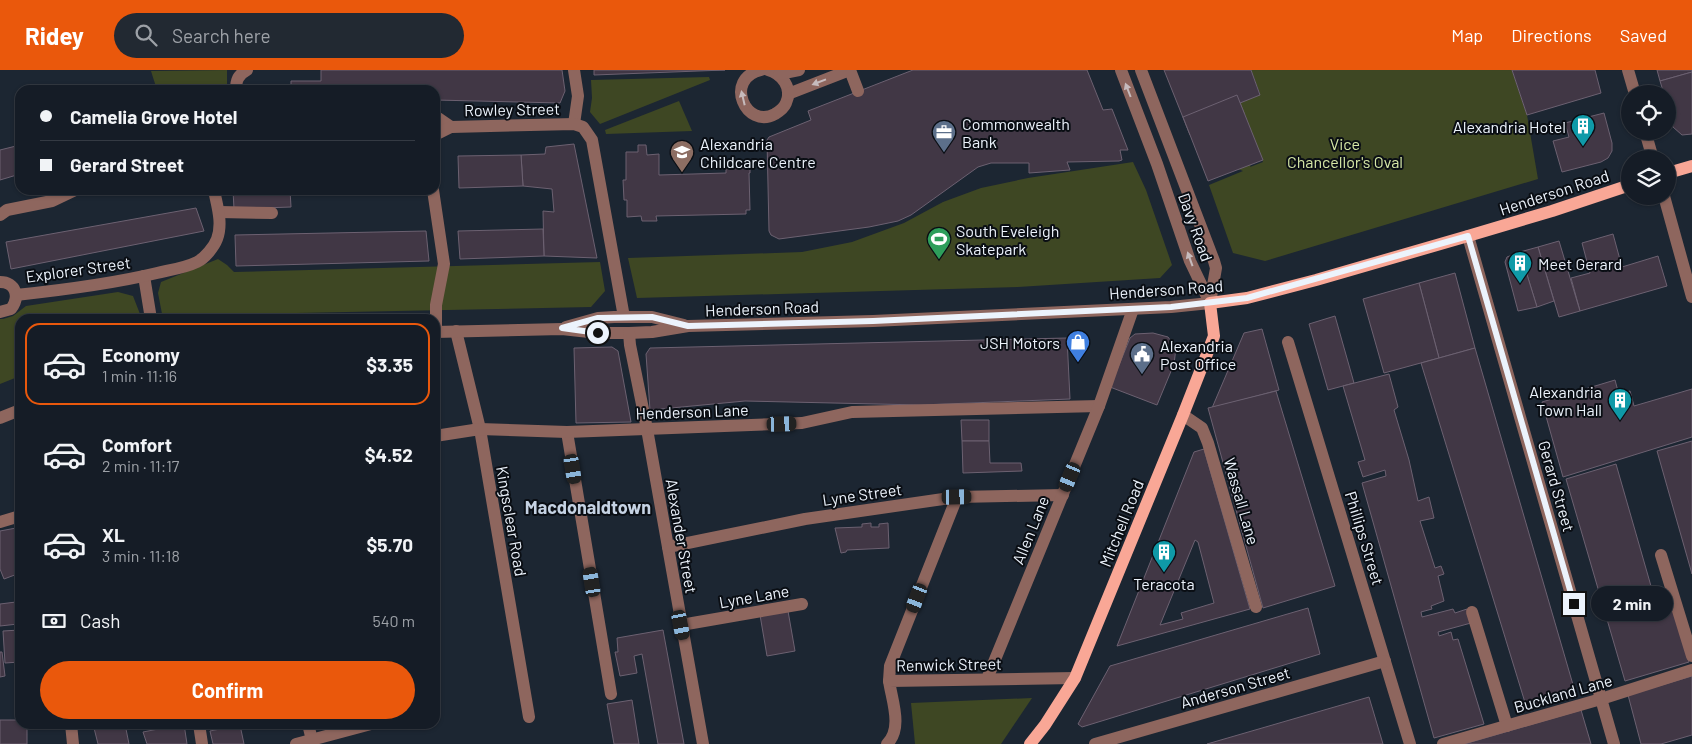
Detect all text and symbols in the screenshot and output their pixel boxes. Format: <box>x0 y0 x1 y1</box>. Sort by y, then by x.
search box <box>114 13 464 58</box>
text: Ridey <box>25 21 84 50</box>
icon: search <box>132 21 160 49</box>
text: Search here <box>172 24 271 47</box>
text: Map <box>1451 24 1483 46</box>
text: Directions <box>1511 24 1592 46</box>
text: Saved <box>1620 24 1667 46</box>
one-way arrow <box>811 78 826 86</box>
one-way arrow <box>1124 82 1132 97</box>
map controls <box>1621 85 1676 205</box>
button: locate <box>1621 85 1676 140</box>
one-way arrow <box>739 90 747 106</box>
street label: Rowley Street <box>464 99 560 119</box>
text: Camelia Grove Hotel <box>70 105 238 128</box>
building icon: Alexandria Hotel <box>1570 113 1596 147</box>
place label: Commonwealth Bank <box>962 114 1070 151</box>
place label: Alexandria Hotel <box>1453 117 1566 136</box>
office icon: Commonwealth Bank <box>931 119 957 153</box>
place label: Alexandria Childcare Centre <box>700 134 816 171</box>
park label: Vice Chancellor's Oval <box>1287 134 1403 171</box>
school or university icon: Alexandria Childcare Centre <box>669 139 695 173</box>
button: layers <box>1621 150 1676 205</box>
text: Gerard Street <box>70 153 184 176</box>
street label: Henderson Road <box>1497 165 1611 219</box>
street label: Davy Road <box>1175 190 1217 264</box>
place label: South Eveleigh Skatepark <box>956 221 1059 258</box>
sports icon: South Eveleigh Skatepark <box>926 226 952 260</box>
building icon: Meet Gerard <box>1507 250 1533 284</box>
one-way arrow <box>1186 251 1194 266</box>
street label: Explorer Street <box>24 252 132 286</box>
place label: Meet Gerard <box>1538 254 1622 273</box>
street label: Henderson Road <box>1108 276 1224 302</box>
street label: Henderson Road <box>705 297 819 319</box>
route start <box>587 322 609 344</box>
shop icon: JSH Motors <box>1065 329 1091 363</box>
place label: JSH Motors <box>980 333 1060 352</box>
place label: Alexandria Post Office <box>1160 336 1236 373</box>
public building icon: Alexandria Post Office <box>1129 341 1155 375</box>
icon: car <box>42 342 87 387</box>
text: Economy <box>102 343 180 366</box>
text: $3.35 <box>366 353 413 376</box>
text: 1 min · 11:16 <box>102 366 177 385</box>
place label: Alexandria Town Hall <box>1529 382 1602 419</box>
building icon: Alexandria Town Hall <box>1607 387 1633 421</box>
street label: Henderson Lane <box>635 400 749 422</box>
car <box>766 416 797 432</box>
icon: car <box>42 432 87 477</box>
text: Comfort <box>102 433 172 456</box>
street label: Gerard Street <box>1535 438 1579 534</box>
text: $4.52 <box>365 443 413 466</box>
car <box>563 453 582 485</box>
street label: Wassall Lane <box>1221 455 1263 547</box>
text: 2 min · 11:17 <box>102 456 179 475</box>
car <box>1057 460 1082 494</box>
street label: Kingsclear Road <box>493 464 531 578</box>
street label: Alexander Street <box>663 477 701 595</box>
street label: Mitchell Road <box>1095 477 1147 569</box>
street label: Lyne Street <box>821 479 903 509</box>
car <box>941 489 972 505</box>
street label: Phillips Street <box>1342 489 1388 587</box>
street label: Allen Lane <box>1008 493 1052 567</box>
district label: Macdonaldtown <box>525 496 651 518</box>
icon: car <box>42 522 87 567</box>
text: XL <box>102 523 125 546</box>
text: $5.70 <box>367 533 413 556</box>
building icon: Teracota <box>1151 539 1177 573</box>
text: 3 min · 11:18 <box>102 546 180 565</box>
car <box>582 566 601 598</box>
place label: Teracota <box>1133 574 1195 593</box>
street label: Lyne Lane <box>717 580 791 612</box>
car <box>904 581 929 615</box>
callout: 2 min <box>1592 586 1674 622</box>
route end <box>1563 593 1585 615</box>
text: 2 min <box>1613 594 1651 613</box>
icon: cash <box>40 607 68 635</box>
text: Cash <box>80 609 121 632</box>
car <box>670 609 691 641</box>
text: 540 m <box>372 611 415 630</box>
street label: Renwick Street <box>896 654 1002 674</box>
button: Confirm <box>40 661 415 719</box>
street label: Anderson Street <box>1178 662 1292 712</box>
street label: Buckland Lane <box>1512 670 1614 716</box>

